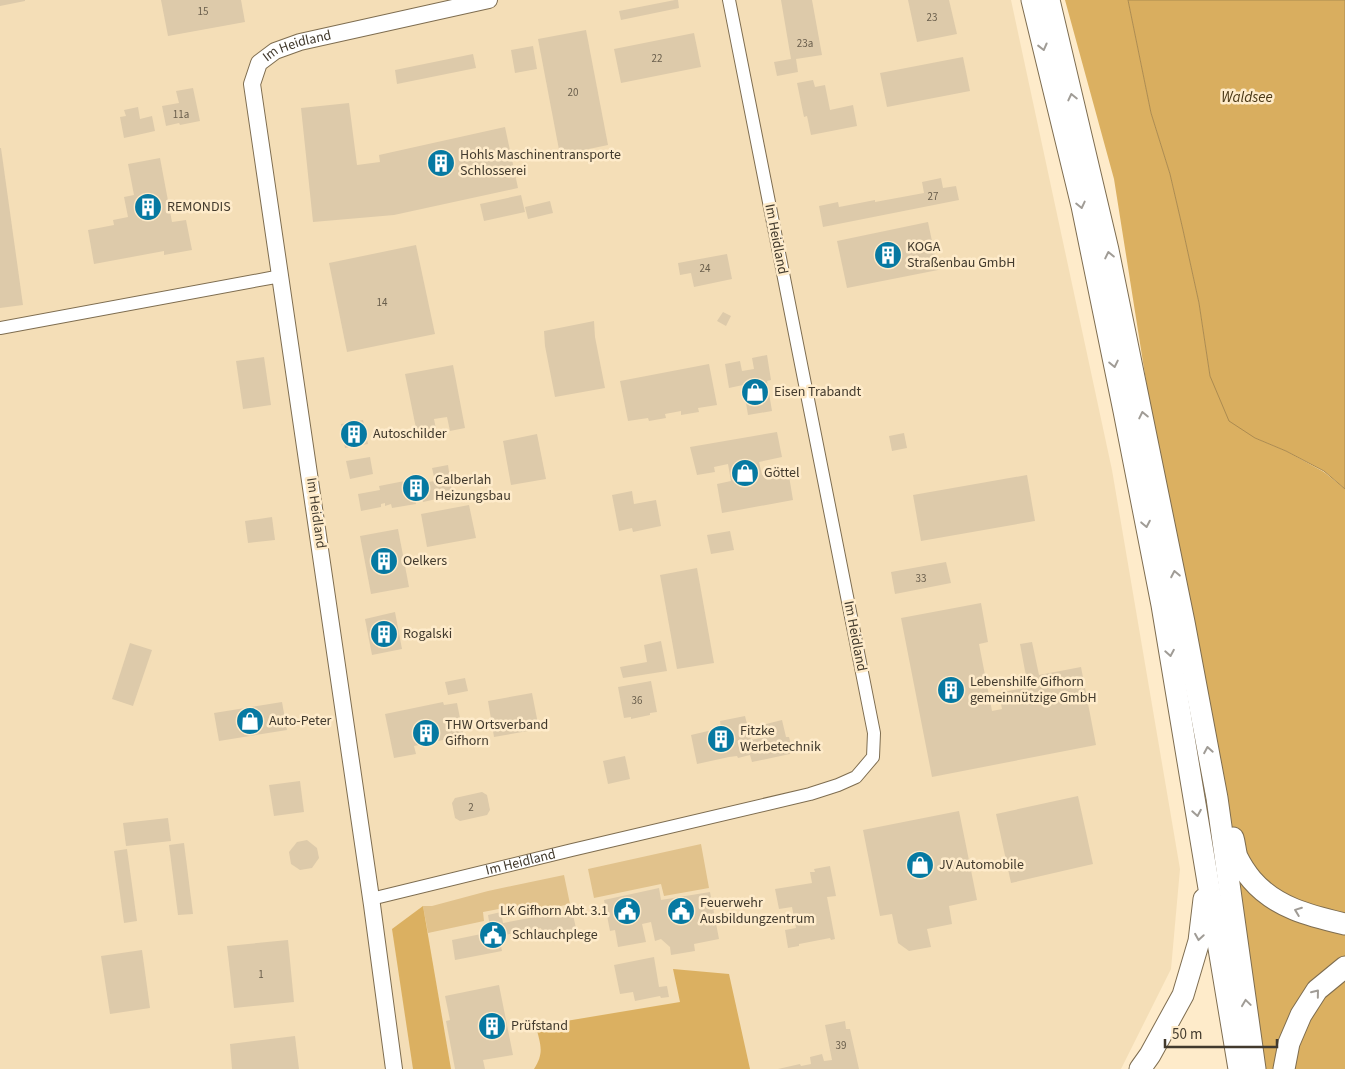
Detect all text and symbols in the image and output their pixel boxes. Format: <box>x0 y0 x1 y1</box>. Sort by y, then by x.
house number: 15 <box>198 4 208 19</box>
house number: 23 <box>927 10 937 25</box>
street label: Im Heidland <box>259 25 333 67</box>
house number: 23a <box>797 36 813 51</box>
one-way arrow <box>1038 43 1048 51</box>
house number: 22 <box>652 51 662 66</box>
house number: 20 <box>568 85 578 100</box>
water label: Waldsee <box>1221 87 1273 108</box>
one-way arrow <box>1067 93 1078 102</box>
house number: 11a <box>173 107 189 122</box>
place label: Hohls Maschinentransporte Schlosserei <box>460 145 621 181</box>
building icon: Hohls Maschinentransporte Schlosserei <box>426 148 456 178</box>
house number: 27 <box>928 189 938 204</box>
building icon: REMONDIS <box>133 192 163 222</box>
place label: REMONDIS <box>167 197 231 217</box>
one-way arrow <box>1075 201 1086 210</box>
street label: Im Heidland <box>759 202 793 276</box>
place label: KOGA Straßenbau GmbH <box>907 237 1015 273</box>
building icon: KOGA Straßenbau GmbH <box>873 240 903 270</box>
one-way arrow <box>1105 251 1115 260</box>
house number: 24 <box>700 261 711 276</box>
house number: 14 <box>377 295 388 310</box>
one-way arrow <box>1109 360 1119 369</box>
shop icon: Eisen Trabandt <box>740 377 770 407</box>
place label: Eisen Trabandt <box>774 382 862 402</box>
one-way arrow <box>1138 410 1149 419</box>
building icon: Autoschilder <box>339 419 369 449</box>
place label: Autoschilder <box>373 424 447 444</box>
shop icon: Göttel <box>730 458 760 488</box>
place label: Göttel <box>764 463 800 483</box>
place label: Calberlah Heizungsbau <box>435 470 511 506</box>
building icon: Calberlah Heizungsbau <box>401 473 431 503</box>
street label: Im Heidland <box>301 476 331 550</box>
one-way arrow <box>1140 519 1151 528</box>
building icon: Oelkers <box>369 546 399 576</box>
place label: Oelkers <box>403 551 447 571</box>
one-way arrow <box>1170 569 1181 578</box>
house number: 33 <box>916 571 926 586</box>
street label: Im Heidland <box>838 599 872 673</box>
building icon: Rogalski <box>369 619 399 649</box>
place label: Rogalski <box>403 624 452 644</box>
one-way arrow <box>1164 648 1174 657</box>
place label: Lebenshilfe Gifhorn gemeinnützige GmbH <box>970 672 1097 708</box>
building icon: Lebenshilfe Gifhorn gemeinnützige GmbH <box>936 675 966 705</box>
house number: 36 <box>632 693 643 708</box>
shop icon: Auto-Peter <box>235 706 265 736</box>
place label: Auto-Peter <box>269 711 332 731</box>
place label: THW Ortsverband Gifhorn <box>445 715 548 751</box>
building icon: THW Ortsverband Gifhorn <box>411 718 441 748</box>
place label: Fitzke Werbetechnik <box>740 721 821 757</box>
building icon: Fitzke Werbetechnik <box>706 724 736 754</box>
one-way arrow <box>1203 745 1214 754</box>
house number: 2 <box>468 800 474 815</box>
one-way arrow <box>1191 808 1201 817</box>
street label: Im Heidland <box>484 844 558 881</box>
shop icon: JV Automobile <box>905 850 935 880</box>
place label: JV Automobile <box>939 855 1024 875</box>
place label: Feuerwehr Ausbildungzentrum <box>700 893 815 929</box>
public building icon: LK Gifhorn Abt. 3.1 <box>612 896 642 926</box>
public building icon: Feuerwehr Ausbildungzentrum <box>666 896 696 926</box>
place label: LK Gifhorn Abt. 3.1 <box>500 901 608 921</box>
one-way arrow <box>1294 907 1303 917</box>
public building icon: Schlauchplege <box>478 920 508 950</box>
place label: Schlauchplege <box>512 925 598 945</box>
one-way arrow <box>1195 933 1205 941</box>
house number: 1 <box>258 967 264 982</box>
one-way arrow <box>1311 990 1320 999</box>
one-way arrow <box>1241 999 1252 1007</box>
building icon: Prüfstand <box>477 1011 507 1041</box>
place label: Prüfstand <box>511 1016 568 1036</box>
scale bar <box>1165 1016 1278 1048</box>
text: 50 m <box>1172 1024 1202 1045</box>
house number: 39 <box>836 1038 846 1053</box>

